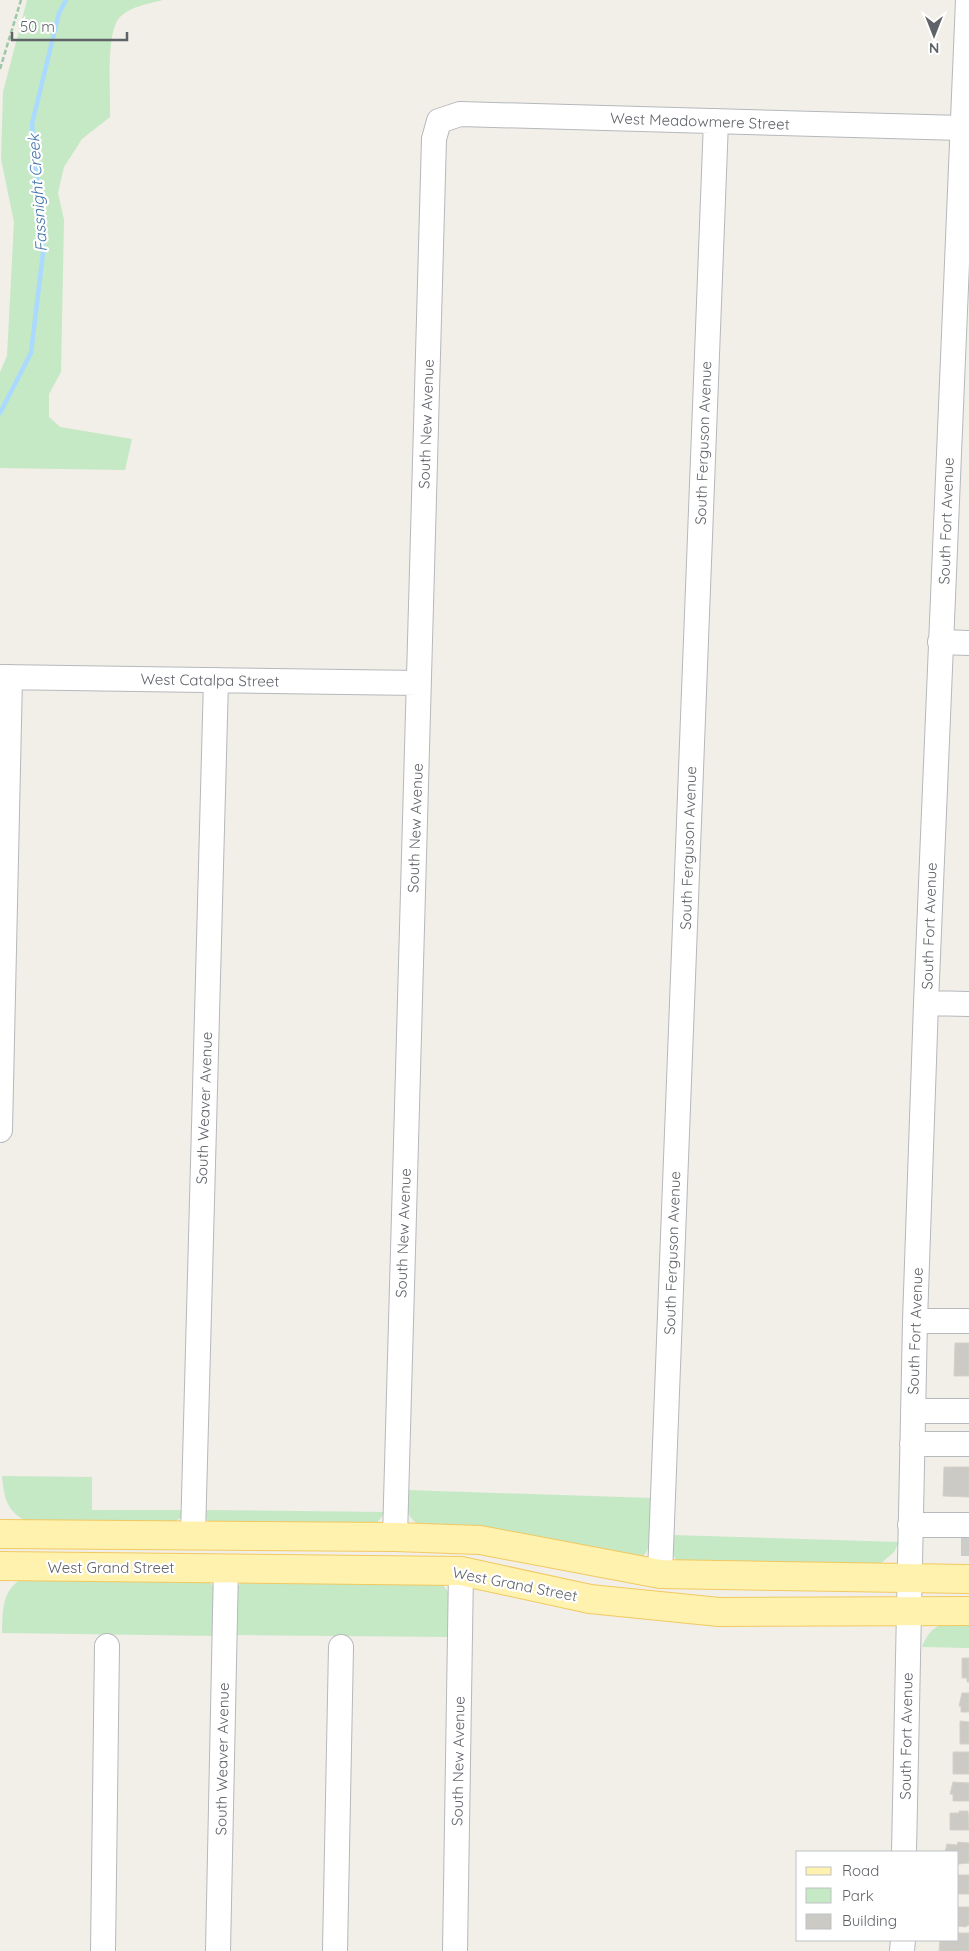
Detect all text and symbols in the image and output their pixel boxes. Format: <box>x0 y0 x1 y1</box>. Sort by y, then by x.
scale bar <box>12 10 128 42</box>
north arrow <box>909 10 959 60</box>
text: 50 m <box>20 17 55 36</box>
text: N <box>929 39 939 57</box>
street label: West Meadowmere Street <box>610 108 790 134</box>
water label: Fassnight Creek <box>23 132 51 252</box>
street label: South New Avenue <box>414 359 438 489</box>
street label: South Ferguson Avenue <box>691 361 715 525</box>
street label: South Fort Avenue <box>934 457 958 585</box>
street label: West Catalpa Street <box>140 669 280 691</box>
street label: South New Avenue <box>403 763 427 893</box>
street label: South Ferguson Avenue <box>676 766 700 930</box>
street label: South Fort Avenue <box>917 862 941 990</box>
street label: South Weaver Avenue <box>192 1031 216 1185</box>
street label: South New Avenue <box>391 1168 415 1298</box>
street label: South Ferguson Avenue <box>660 1171 684 1335</box>
street label: South Fort Avenue <box>903 1267 927 1395</box>
street label: West Grand Street <box>48 1558 174 1577</box>
street label: West Grand Street <box>451 1563 579 1605</box>
street label: South Fort Avenue <box>895 1672 917 1800</box>
street label: South Weaver Avenue <box>211 1682 233 1836</box>
street label: South New Avenue <box>447 1696 469 1826</box>
legend <box>796 1851 959 1941</box>
text: Road <box>842 1861 879 1880</box>
text: Park <box>842 1886 874 1905</box>
text: Building <box>842 1911 897 1930</box>

